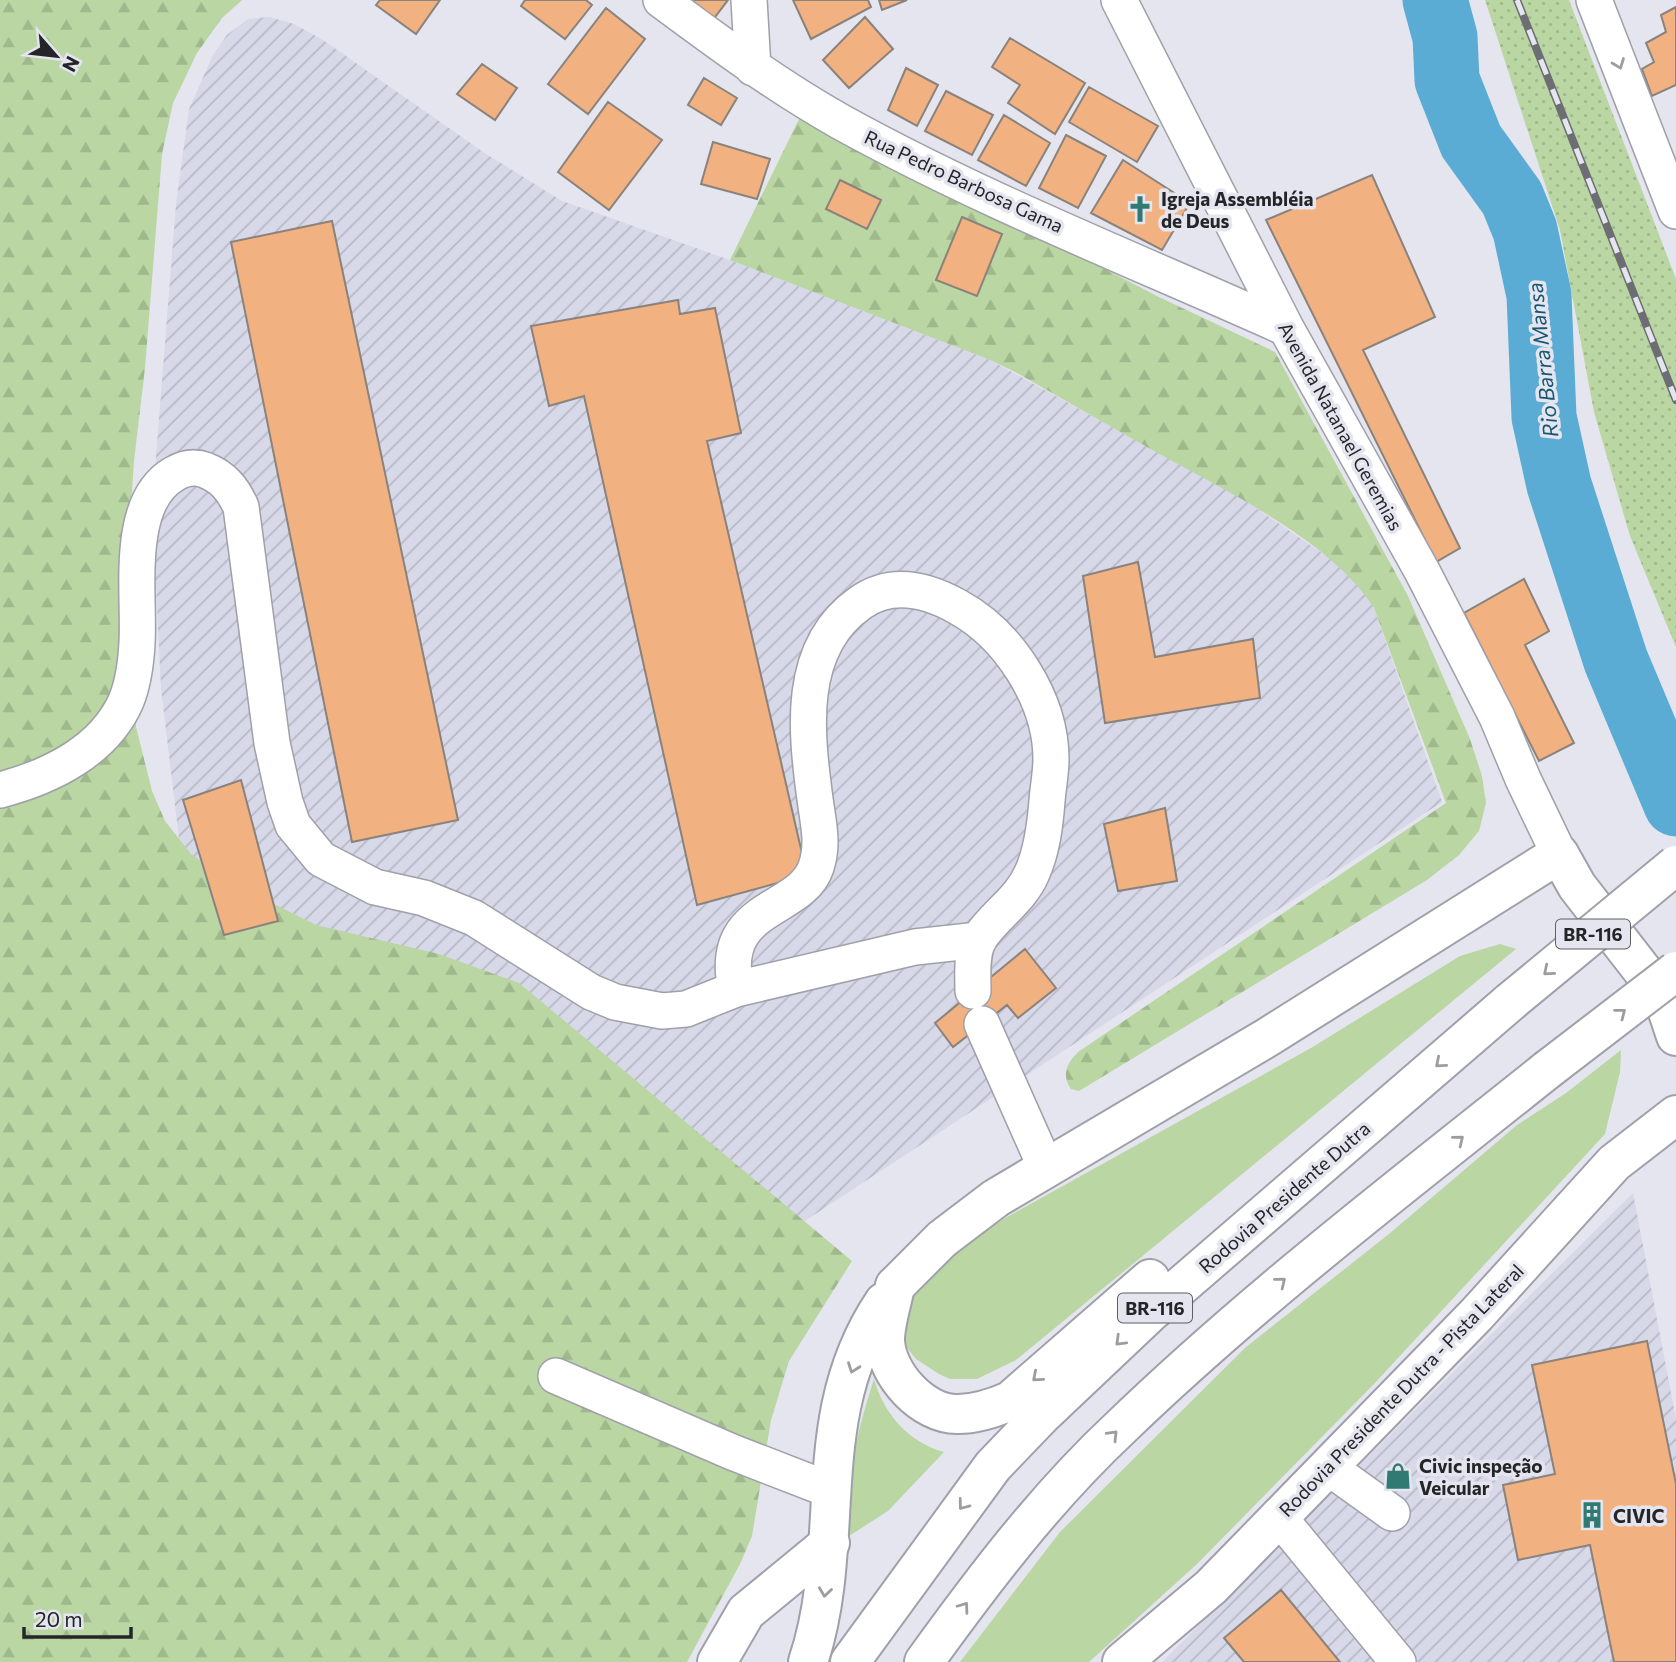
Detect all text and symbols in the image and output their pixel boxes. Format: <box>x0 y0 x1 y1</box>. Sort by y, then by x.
north arrow <box>21 21 91 91</box>
text: N <box>58 53 85 76</box>
one-way arrow <box>1610 57 1624 69</box>
street label: Rua Pedro Barbosa Gama <box>861 125 1067 237</box>
place label: Igreja Assembléia de Deus <box>1161 187 1314 232</box>
church icon: Igreja Assembléia de Deus <box>1125 194 1155 224</box>
water label: Rio Barra Mansa <box>1521 281 1563 439</box>
street label: Avenida Natanael Geremias <box>1274 318 1408 534</box>
road number: BR-116 <box>1556 919 1630 948</box>
one-way arrow <box>1543 963 1556 975</box>
one-way arrow <box>1613 1009 1625 1022</box>
one-way arrow <box>1435 1055 1448 1067</box>
street label: Rodovia Presidente Dutra <box>1194 1116 1374 1278</box>
one-way arrow <box>1451 1136 1464 1149</box>
street label: Rodovia Presidente Dutra - Pista Lateral <box>1274 1259 1528 1521</box>
one-way arrow <box>1273 1278 1286 1290</box>
road number: BR-116 <box>1118 1294 1192 1322</box>
one-way arrow <box>1115 1332 1128 1345</box>
one-way arrow <box>847 1362 861 1374</box>
one-way arrow <box>1032 1369 1045 1381</box>
one-way arrow <box>1104 1430 1117 1443</box>
place label: Civic inspeção Veicular <box>1419 1454 1543 1499</box>
shop icon: Civic inspeção Veicular <box>1383 1461 1413 1491</box>
one-way arrow <box>959 1497 972 1510</box>
building icon: CIVIC <box>1577 1500 1607 1530</box>
place label: CIVIC <box>1613 1504 1664 1527</box>
one-way arrow <box>818 1586 833 1598</box>
scale bar <box>24 1596 131 1640</box>
one-way arrow <box>956 1602 968 1615</box>
text: 20 m <box>35 1606 83 1631</box>

